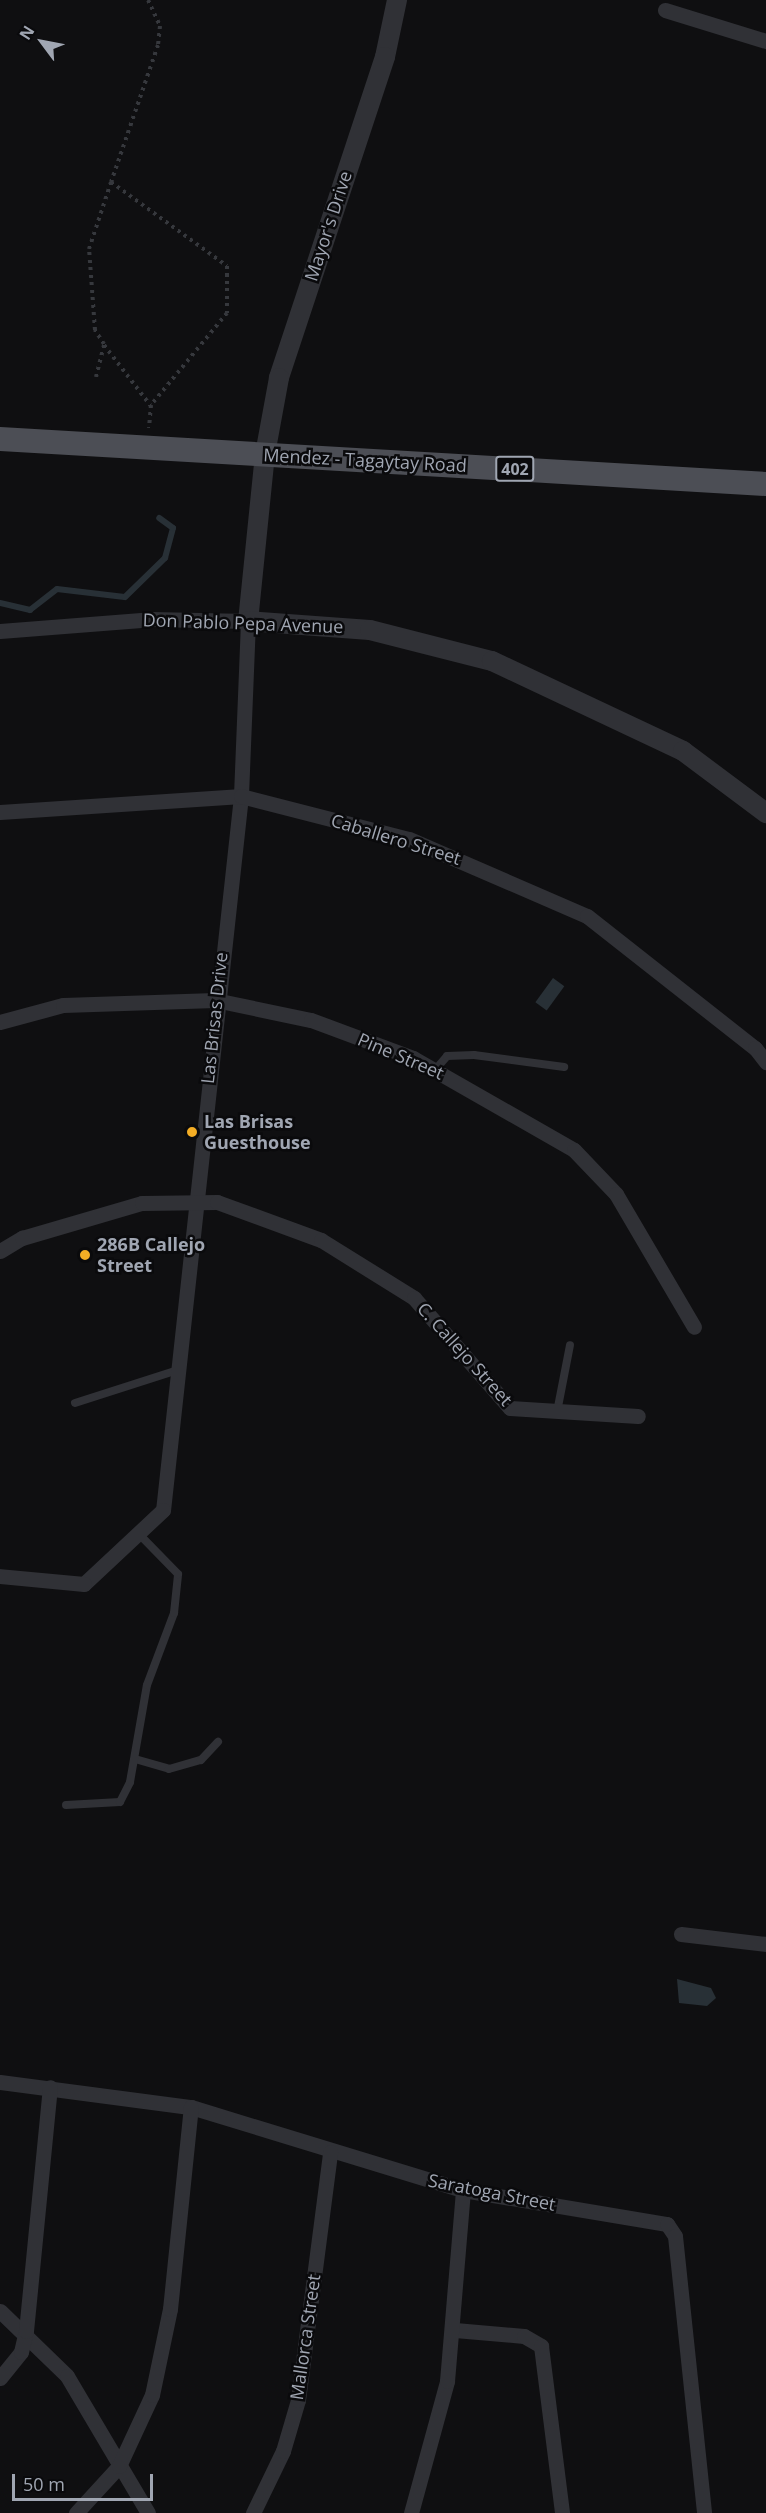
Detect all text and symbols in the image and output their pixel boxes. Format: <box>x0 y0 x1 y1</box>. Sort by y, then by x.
north arrow <box>12 12 72 72</box>
text: N <box>14 21 40 44</box>
street label: Mayor's Drive <box>300 168 356 284</box>
street label: Mendez - Tagaytay Road <box>263 444 467 476</box>
road number: 402 <box>494 456 536 482</box>
street label: Don Pablo Pepa Avenue <box>142 609 344 637</box>
street label: Caballero Street <box>328 809 464 869</box>
street label: Las Brisas Drive <box>196 951 232 1085</box>
street label: Pine Street <box>355 1028 447 1084</box>
place label: Las Brisas Guesthouse <box>204 1111 311 1154</box>
marker: Las Brisas Guesthouse <box>185 1125 199 1139</box>
place label: 286B Callejo Street <box>97 1234 205 1276</box>
marker: 286B Callejo Street <box>78 1248 92 1262</box>
street label: C. Callejo Street <box>413 1298 517 1410</box>
street label: Saratoga Street <box>427 2169 557 2215</box>
street label: Mallorca Street <box>285 2273 325 2401</box>
scale bar <box>15 2462 156 2500</box>
text: 50 m <box>23 2472 65 2496</box>

